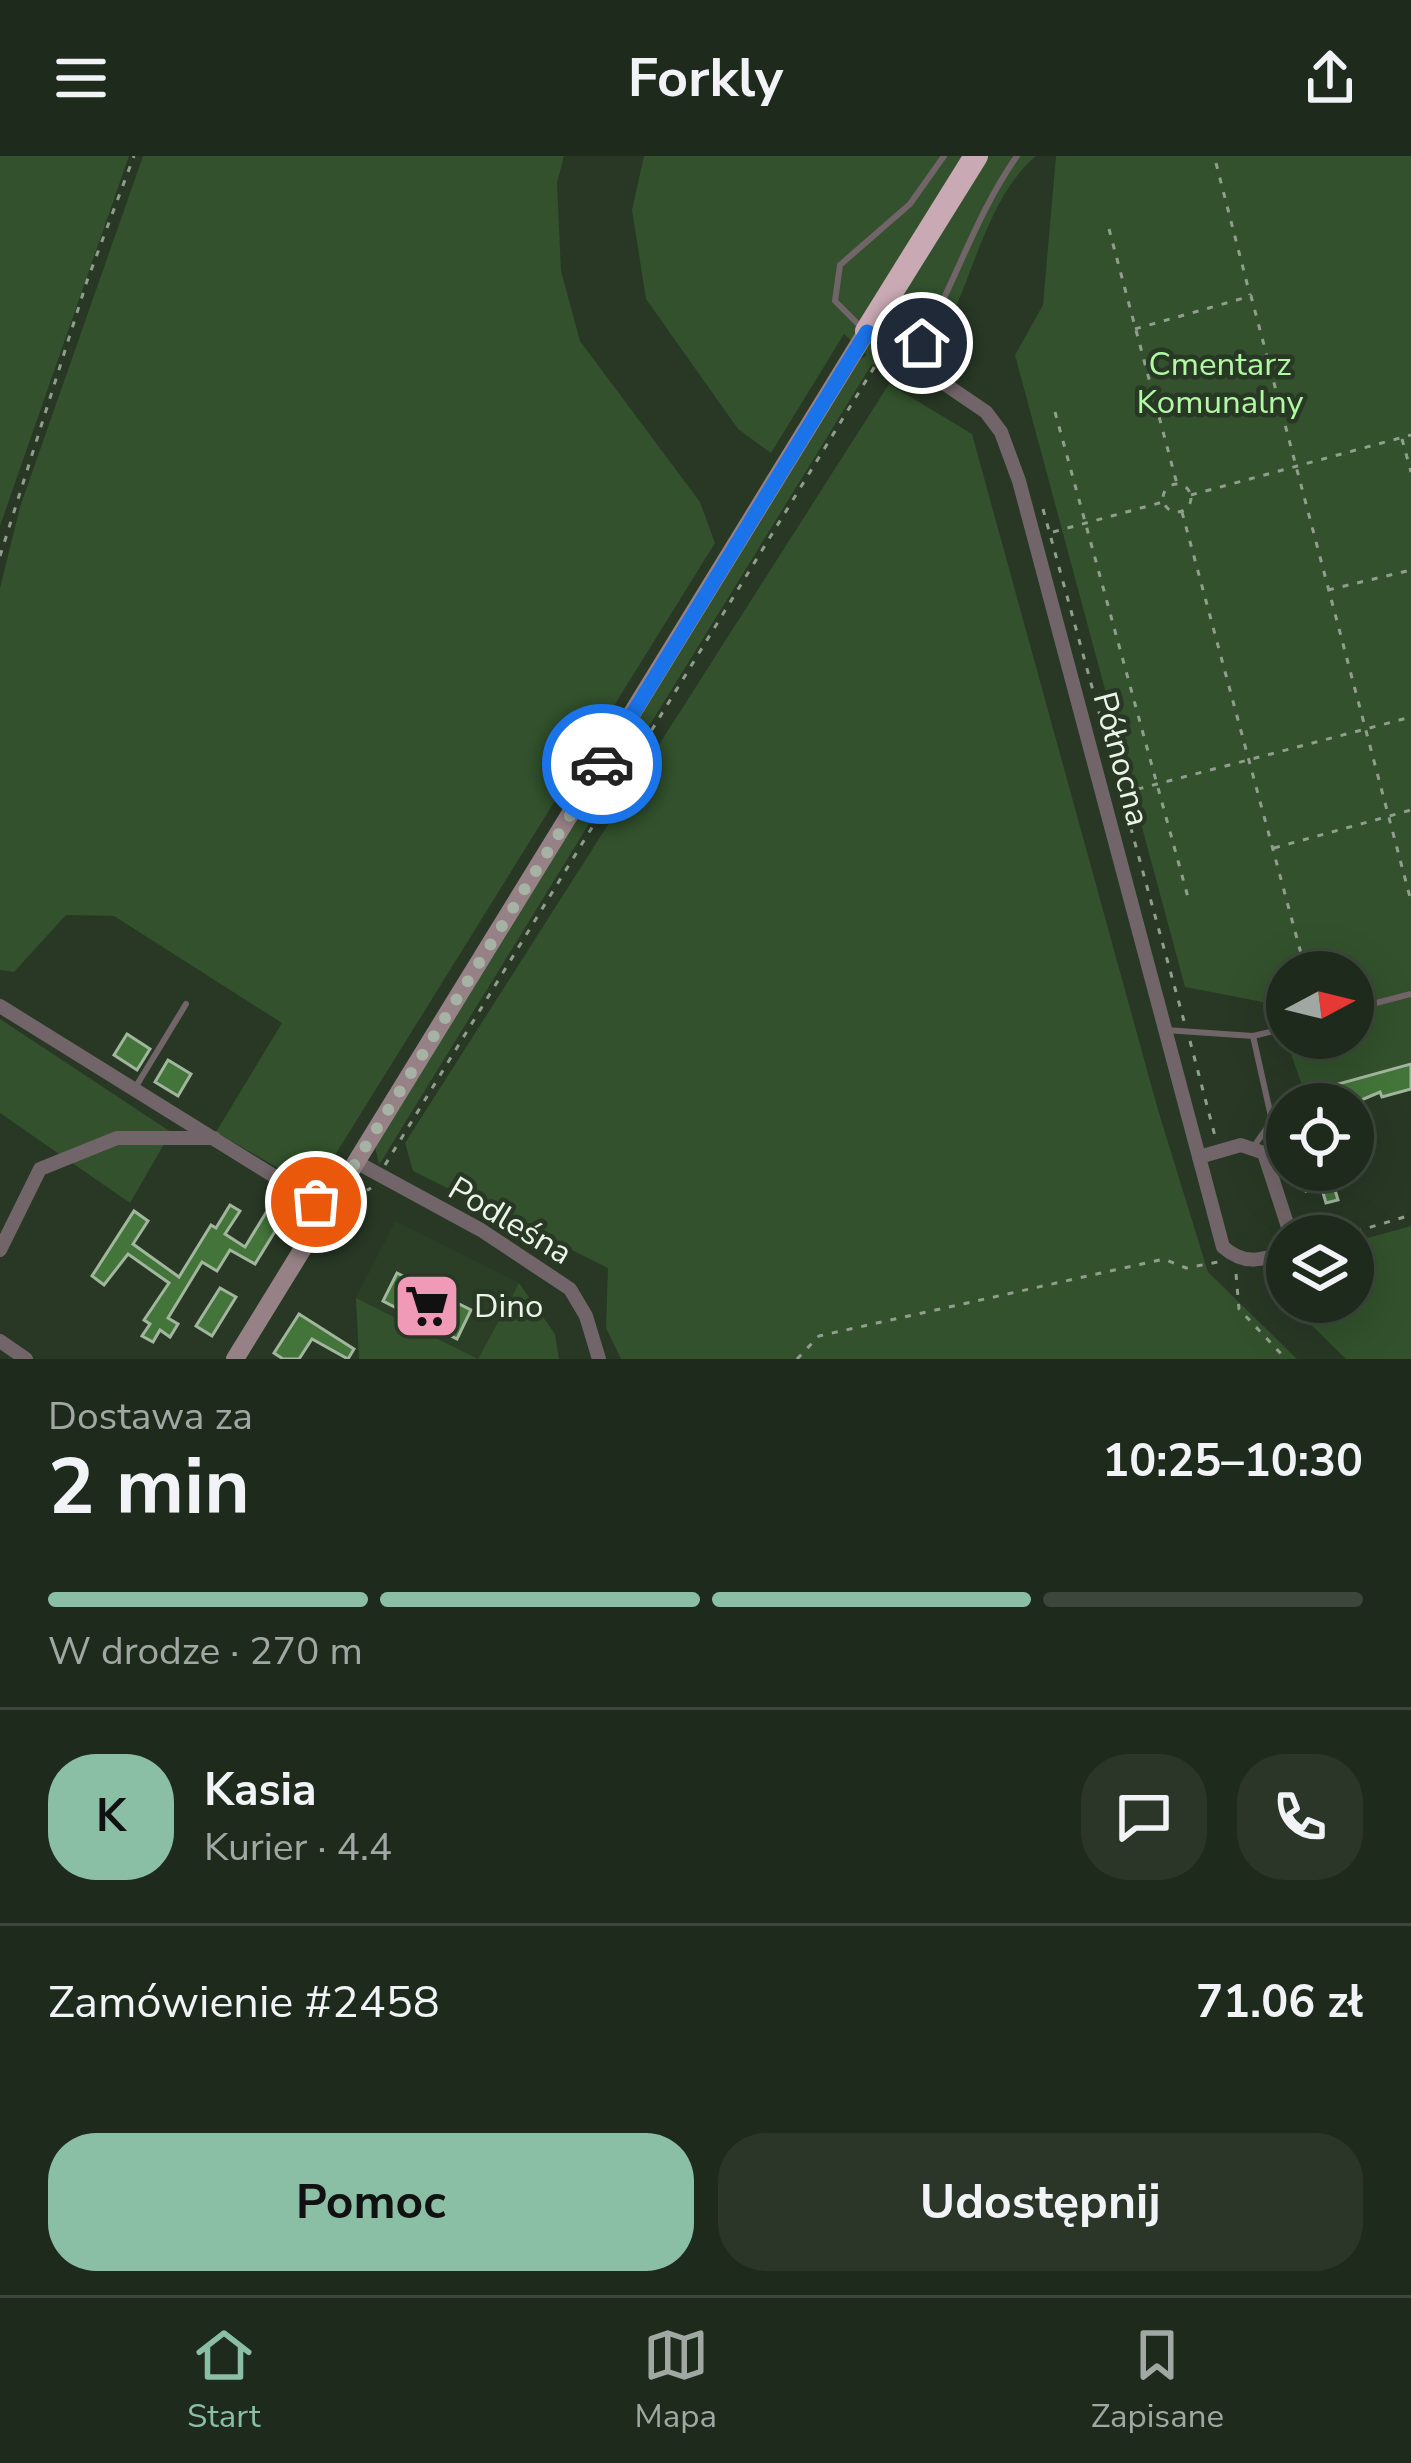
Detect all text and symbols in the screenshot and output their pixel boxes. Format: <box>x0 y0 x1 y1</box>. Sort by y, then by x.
text: Forkly <box>628 41 783 115</box>
icon: menu <box>48 45 114 111</box>
icon: share <box>1297 45 1363 111</box>
pin <box>871 292 973 394</box>
icon: home <box>889 310 955 376</box>
park label: Cmentarz Komunalny <box>1137 342 1303 425</box>
street label: Północna <box>1082 687 1160 831</box>
courier <box>542 704 662 824</box>
icon: car <box>569 731 635 797</box>
north arrow <box>1266 951 1374 1059</box>
map controls <box>1266 951 1374 1323</box>
button: locate <box>1266 1083 1374 1191</box>
pin <box>265 1151 367 1253</box>
street label: Podleśna <box>440 1166 580 1276</box>
icon: bag <box>283 1169 349 1235</box>
button: layers <box>1266 1215 1374 1323</box>
supermarket icon: Dino <box>392 1271 462 1341</box>
place label: Dino <box>474 1284 543 1329</box>
text: Dostawa za <box>48 1390 253 1443</box>
text: 10:25–10:30 <box>1102 1431 1363 1492</box>
text: 2 min <box>48 1434 250 1541</box>
text: W drodze · 270 m <box>48 1625 363 1678</box>
button: chat <box>1081 1754 1207 1880</box>
button: phone <box>1237 1754 1363 1880</box>
text: Kasia <box>204 1760 317 1821</box>
text: K <box>96 1786 126 1847</box>
text: Kurier · 4.4 <box>204 1821 392 1874</box>
text: Zamówienie #2458 <box>48 1972 440 2033</box>
text: 71.06 zł <box>1196 1972 1363 2033</box>
button: Pomoc <box>48 2133 694 2271</box>
button: Udostępnij <box>718 2133 1363 2271</box>
tab: Start <box>187 2322 260 2439</box>
tab: Mapa <box>634 2322 717 2439</box>
tab: Zapisane <box>1091 2322 1224 2439</box>

